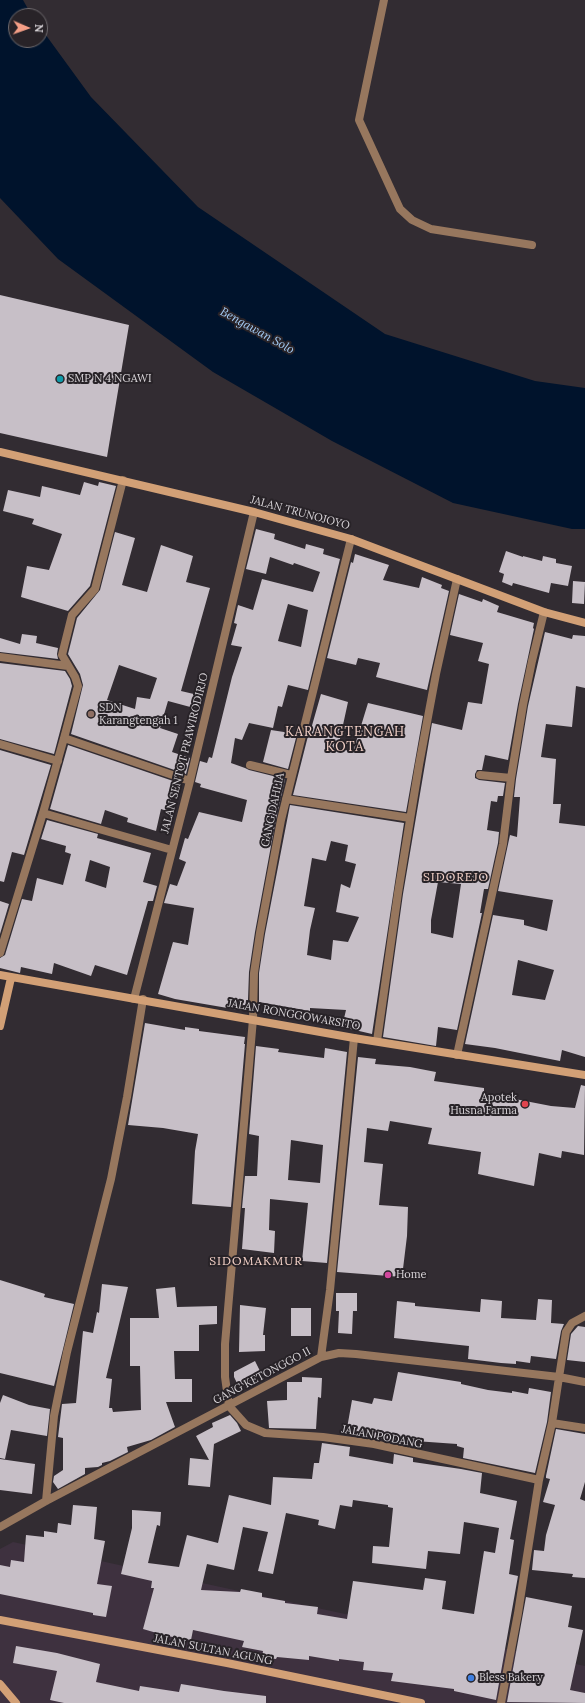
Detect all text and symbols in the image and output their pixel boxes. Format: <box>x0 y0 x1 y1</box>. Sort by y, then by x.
north arrow <box>8 8 48 48</box>
text: N <box>32 24 46 33</box>
water label: Bengawan Solo <box>217 305 297 357</box>
place label: SMP N 4 NGAWI <box>68 372 152 386</box>
marker: SMP N 4 NGAWI <box>55 374 65 384</box>
street label: JALAN TRUNOJOYO <box>249 493 351 533</box>
street label: JALAN SENTOT PRAWIRODIRJO <box>159 671 211 835</box>
place label: SDN Karangtengah 1 <box>99 701 177 727</box>
marker: SDN Karangtengah 1 <box>86 709 96 719</box>
district label: KARANGTENGAH KOTA <box>285 724 405 755</box>
street label: GANG DAHLIA <box>259 772 287 848</box>
district label: SIDOREJO <box>423 871 489 885</box>
street label: JALAN RONGGOWARSITO <box>227 997 361 1033</box>
place label: Apotek Husna Farma <box>450 1091 517 1117</box>
marker: Apotek Husna Farma <box>520 1099 530 1109</box>
district label: SIDOMAKMUR <box>209 1255 303 1269</box>
place label: Home <box>396 1268 427 1282</box>
marker: Home <box>383 1270 393 1280</box>
street label: GANG KETONGGO II <box>211 1345 313 1407</box>
street label: JALAN PODANG <box>340 1423 424 1451</box>
street label: JALAN SULTAN AGUNG <box>152 1632 274 1668</box>
place label: Bless Bakery <box>479 1671 543 1685</box>
marker: Bless Bakery <box>466 1673 476 1683</box>

